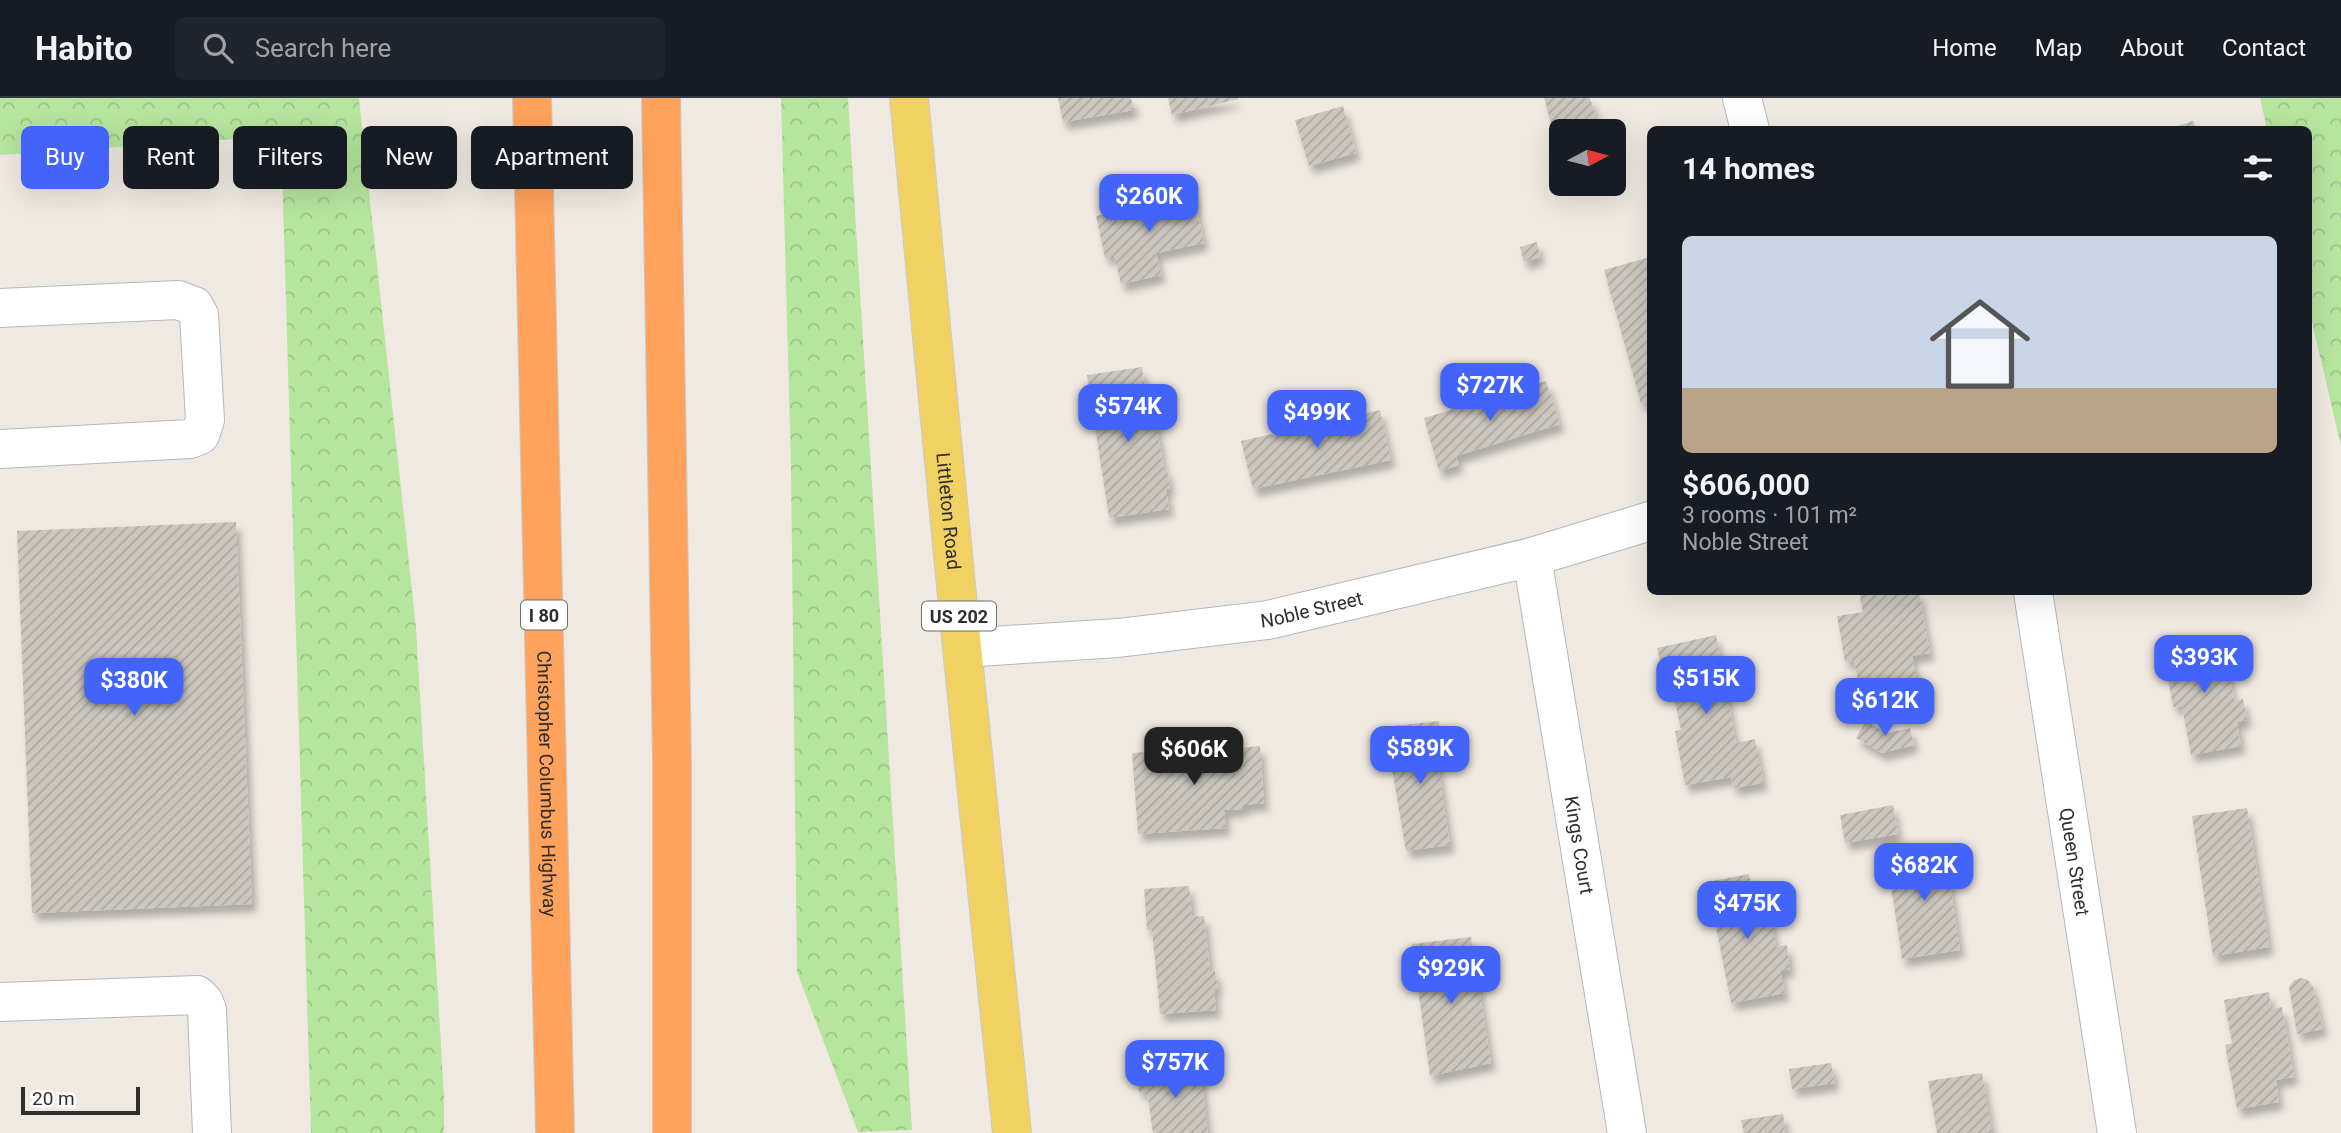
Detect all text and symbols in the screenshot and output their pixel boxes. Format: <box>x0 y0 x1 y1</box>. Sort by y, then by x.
search box <box>175 17 665 80</box>
text: Habito <box>35 29 133 68</box>
icon: search <box>199 29 237 67</box>
text: Search here <box>255 33 391 63</box>
text: Home <box>1932 34 1997 62</box>
text: Map <box>2035 34 2082 62</box>
text: About <box>2120 34 2184 62</box>
text: Contact <box>2222 34 2306 62</box>
north arrow <box>1549 119 1626 196</box>
map controls <box>1549 119 1626 196</box>
chip: Buy <box>21 126 109 189</box>
chip: Rent <box>123 126 219 189</box>
chip: Filters <box>233 126 347 189</box>
chip: New <box>361 126 457 189</box>
chip: Apartment <box>471 126 633 189</box>
icon: filters <box>2239 149 2277 187</box>
text: 14 homes <box>1682 151 1815 186</box>
pin: $260K <box>1100 174 1198 234</box>
text: $260K <box>1115 183 1183 210</box>
icon: home <box>1917 281 2043 407</box>
pin: $727K <box>1441 364 1539 423</box>
text: $727K <box>1456 372 1524 399</box>
pin: $574K <box>1079 384 1177 444</box>
pin: $499K <box>1268 390 1366 450</box>
text: $574K <box>1094 393 1162 420</box>
text: $499K <box>1283 399 1351 426</box>
street label: Littleton Road <box>932 451 966 571</box>
text: $606,000 <box>1682 467 1810 502</box>
text: 3 rooms · 101 m² <box>1682 502 1857 529</box>
text: Noble Street <box>1682 529 1809 556</box>
street label: Noble Street <box>1259 586 1365 632</box>
road number: I 80 <box>521 601 567 630</box>
road number: US 202 <box>922 602 996 630</box>
pin: $393K <box>2155 636 2253 695</box>
text: $393K <box>2170 644 2238 671</box>
street label: Christopher Columbus Highway <box>533 650 562 917</box>
pin: $515K <box>1657 656 1755 716</box>
pin: $380K <box>85 658 183 718</box>
text: $515K <box>1672 665 1740 692</box>
text: $380K <box>100 667 168 694</box>
pin: $612K <box>1836 678 1934 738</box>
text: $612K <box>1851 687 1919 714</box>
pin: $589K <box>1371 726 1469 786</box>
pin: $606K <box>1145 728 1243 787</box>
text: $589K <box>1386 735 1454 762</box>
text: $606K <box>1160 736 1228 763</box>
street label: Kings Court <box>1560 794 1599 896</box>
street label: Queen Street <box>2055 806 2095 917</box>
pin: $682K <box>1875 844 1973 903</box>
text: $682K <box>1890 852 1958 879</box>
pin: $475K <box>1698 882 1796 941</box>
text: $475K <box>1713 890 1781 917</box>
pin: $929K <box>1402 946 1500 1006</box>
text: $929K <box>1417 955 1485 982</box>
pin: $757K <box>1126 1040 1224 1100</box>
text: $757K <box>1141 1049 1209 1076</box>
scale bar <box>21 1084 140 1116</box>
text: 20 m <box>32 1087 75 1110</box>

